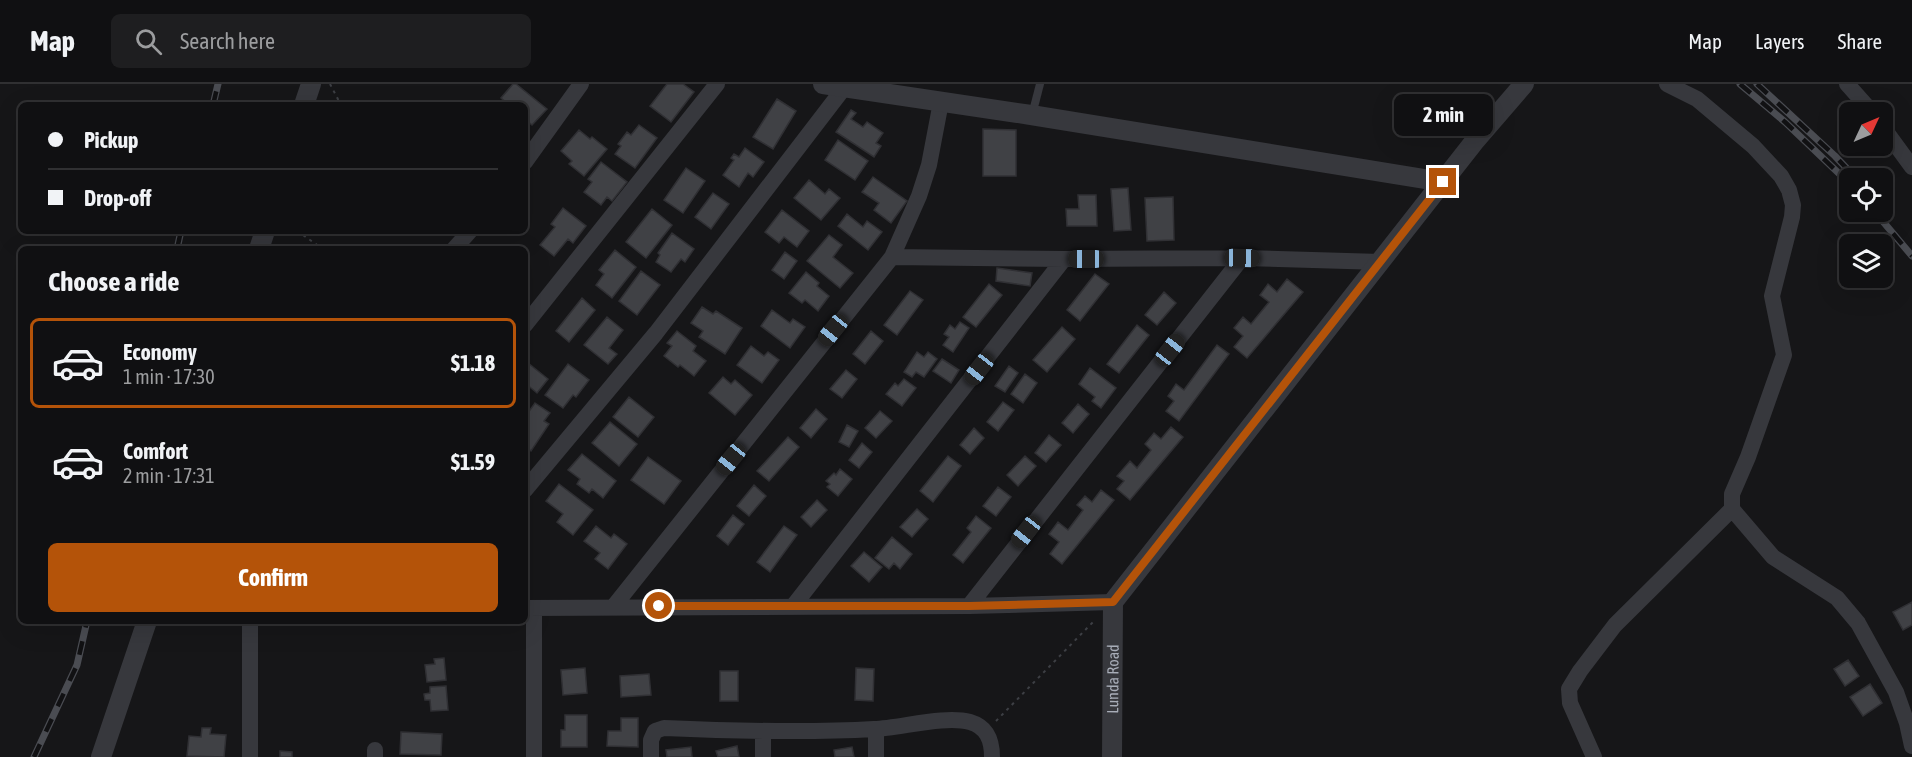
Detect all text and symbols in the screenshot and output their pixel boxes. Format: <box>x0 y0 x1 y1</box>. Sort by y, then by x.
search box <box>111 14 531 68</box>
text: Map <box>30 25 75 57</box>
icon: search <box>132 25 165 58</box>
text: Search here <box>180 28 275 54</box>
text: Map <box>1688 29 1722 53</box>
text: Layers <box>1755 29 1805 53</box>
text: Share <box>1838 29 1882 53</box>
callout: 2 min <box>1394 95 1492 137</box>
north arrow <box>1839 102 1893 156</box>
map controls <box>1839 102 1893 288</box>
text: 2 min <box>1423 103 1464 126</box>
text: Pickup <box>84 127 139 153</box>
route end <box>1429 168 1456 195</box>
button: locate <box>1839 168 1893 222</box>
text: Drop-off <box>84 185 151 211</box>
button: layers <box>1839 234 1893 288</box>
car <box>1224 249 1260 267</box>
car <box>1068 250 1104 268</box>
text: Choose a ride <box>48 266 180 297</box>
car <box>815 310 851 350</box>
car <box>1152 330 1188 370</box>
icon: car <box>51 336 105 390</box>
text: Economy <box>123 339 197 365</box>
car <box>961 349 997 389</box>
text: $1.18 <box>451 350 495 376</box>
text: 1 min · 17:30 <box>123 365 215 388</box>
icon: car <box>51 435 105 489</box>
text: Comfort <box>123 438 188 464</box>
car <box>713 439 749 479</box>
text: $1.59 <box>451 449 495 475</box>
text: 2 min · 17:31 <box>123 464 215 487</box>
car <box>1008 512 1044 552</box>
button: Confirm <box>48 543 498 612</box>
route start <box>645 592 672 619</box>
street label: Lunda Road <box>1103 644 1122 714</box>

